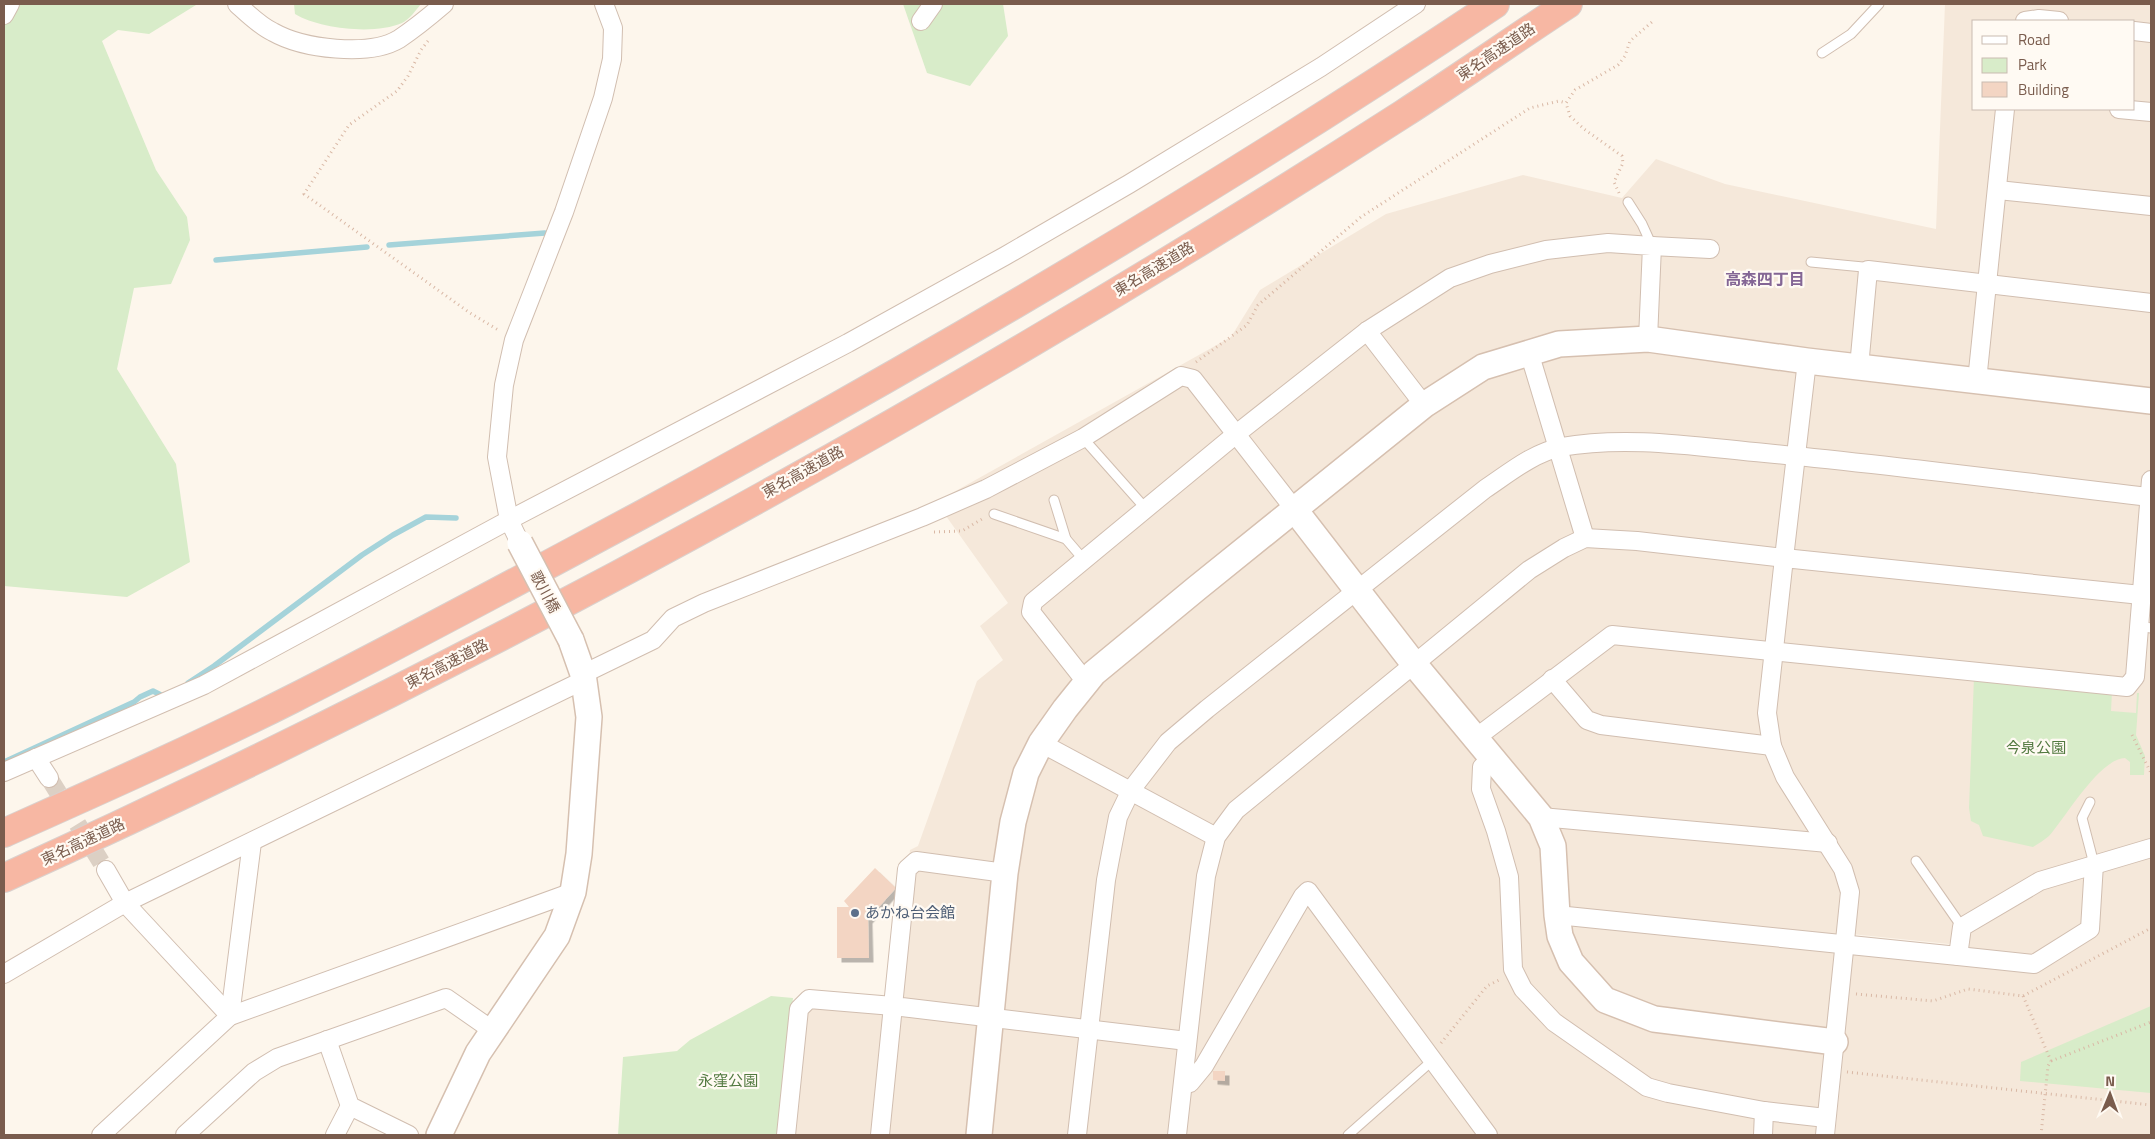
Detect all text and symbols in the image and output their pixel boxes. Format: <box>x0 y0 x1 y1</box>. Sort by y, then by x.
street label: 東名高速道路 <box>1452 17 1539 86</box>
legend <box>1972 20 2135 110</box>
text: Road <box>2018 28 2050 51</box>
text: Park <box>2018 53 2047 76</box>
text: Building <box>2018 78 2069 101</box>
street label: 東名高速道路 <box>1109 236 1198 302</box>
district label: 高森四丁目 <box>1725 267 1805 291</box>
street label: 東名高速道路 <box>758 440 848 503</box>
street label: 歌川橋 <box>525 566 566 617</box>
street label: 東名高速道路 <box>401 633 492 694</box>
park label: 今泉公園 <box>2006 736 2066 759</box>
street label: 東名高速道路 <box>37 812 128 871</box>
place label: あかね台会館 <box>865 901 955 924</box>
marker: あかね台会館 <box>849 907 861 919</box>
park label: 永窪公園 <box>698 1069 758 1092</box>
north arrow <box>2085 1069 2135 1119</box>
text: N <box>2105 1070 2115 1091</box>

